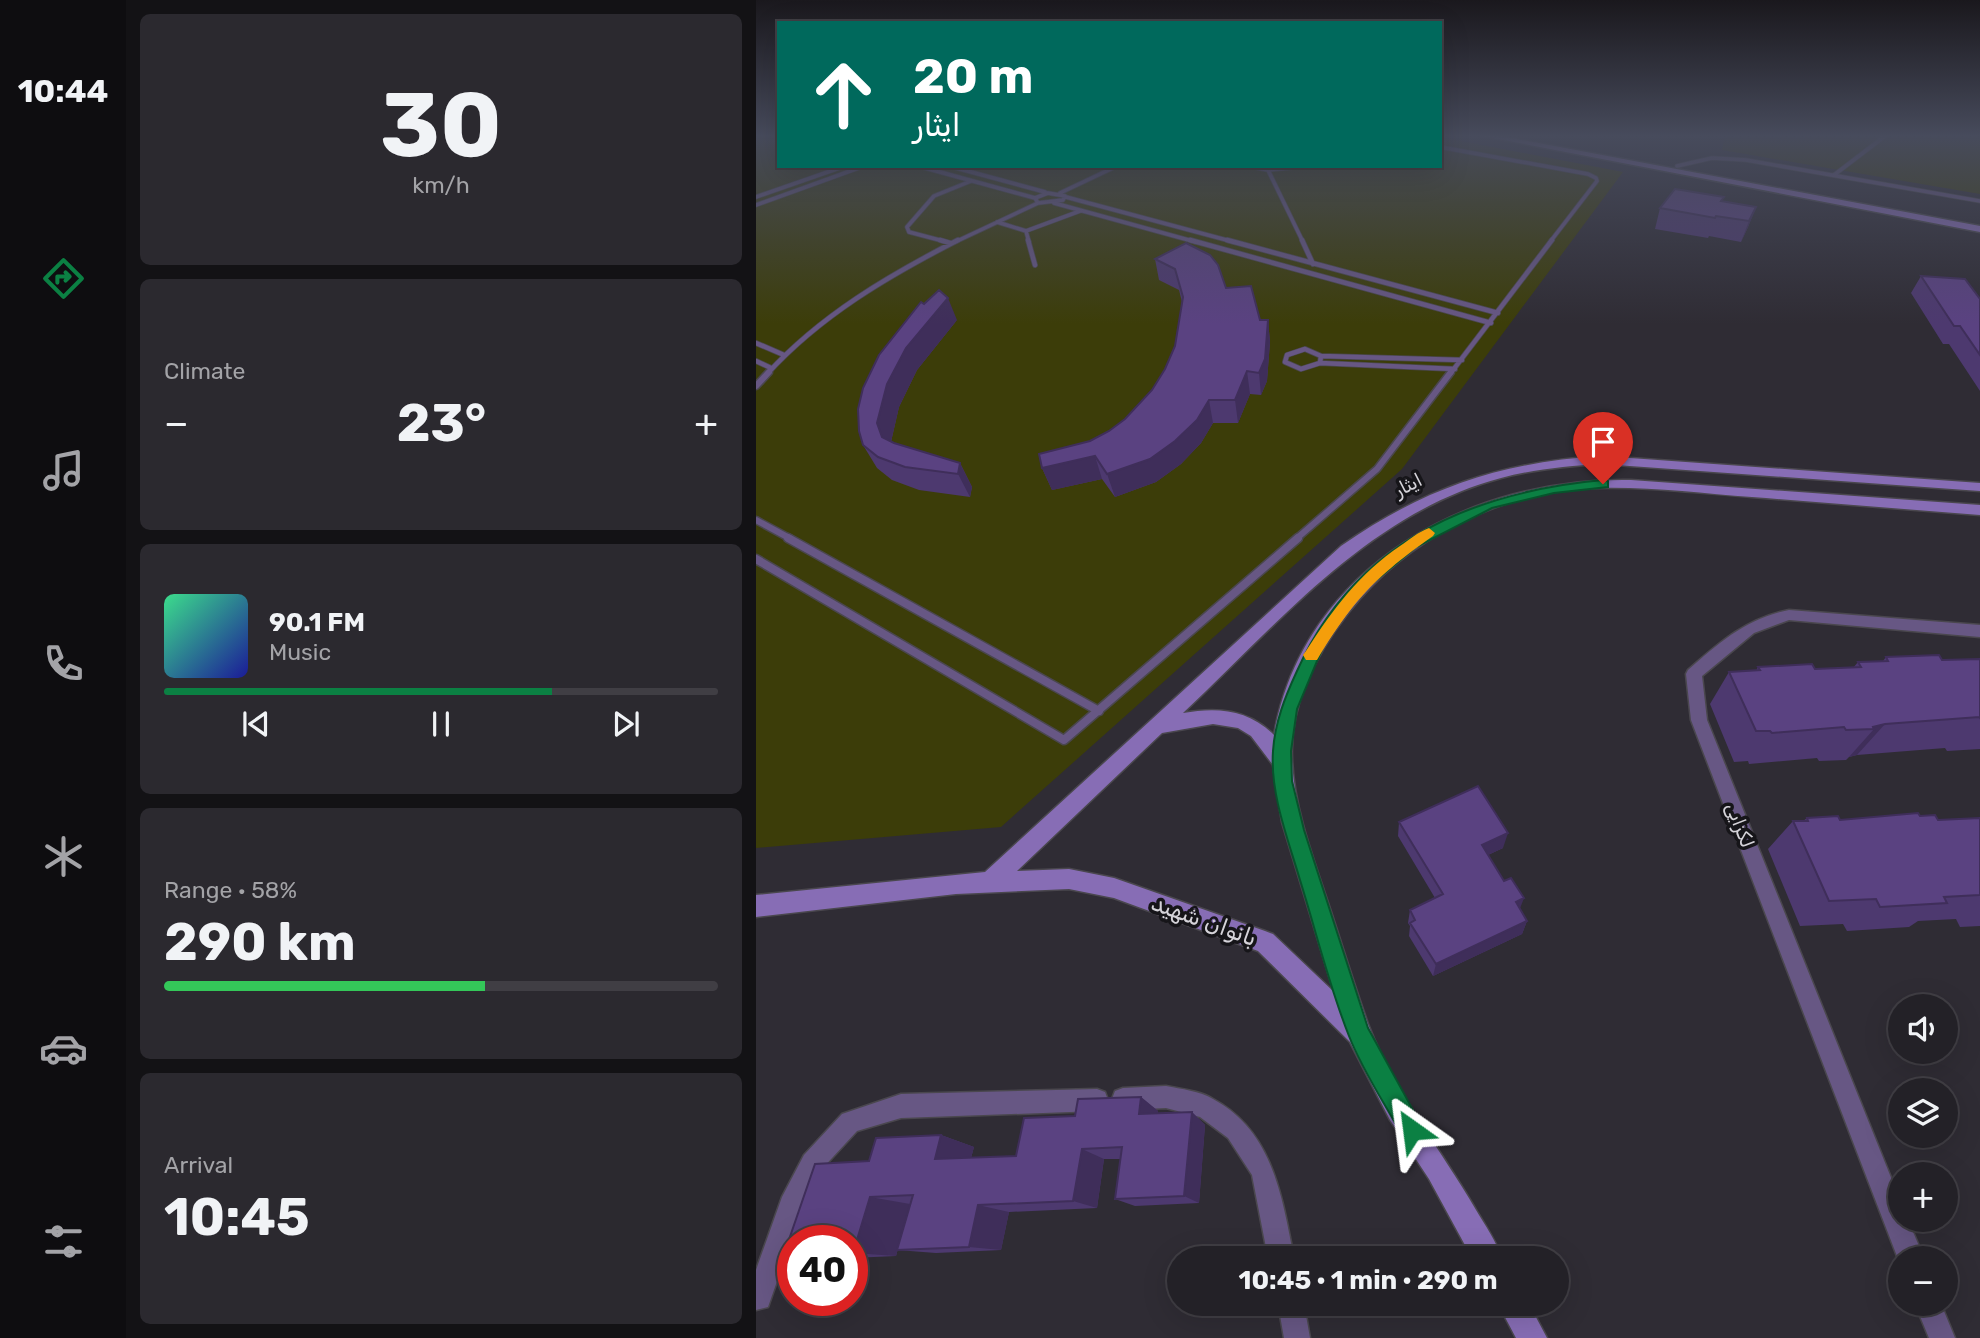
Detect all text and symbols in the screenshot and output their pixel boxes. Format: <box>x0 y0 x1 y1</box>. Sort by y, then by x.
text: 20 m <box>913 47 1034 105</box>
icon: ahead <box>798 49 889 140</box>
text: 30 <box>380 71 502 179</box>
text: 10:44 <box>18 72 108 110</box>
text: ایثار <box>913 106 961 144</box>
text: km/h <box>412 171 470 199</box>
icon: directions <box>39 254 88 303</box>
text: Climate <box>164 357 245 385</box>
text: 23° <box>397 392 486 454</box>
text: − <box>164 400 189 446</box>
text: + <box>694 400 718 446</box>
pin <box>1573 412 1633 484</box>
icon: arrive <box>1584 423 1622 461</box>
icon: music <box>39 446 88 495</box>
street label: ایثار <box>1389 468 1426 502</box>
text: 90.1 FM <box>269 607 365 638</box>
text: Music <box>269 638 331 666</box>
icon: phone <box>39 639 88 688</box>
icon: previous <box>237 705 275 743</box>
icon: pause <box>422 705 460 743</box>
icon: next <box>607 705 645 743</box>
street label: لکزایی <box>1721 799 1759 851</box>
icon: climate <box>39 832 88 881</box>
text: Range · 58% <box>164 876 297 904</box>
street label: بانوان شهید <box>1147 888 1261 952</box>
text: 290 km <box>164 911 356 973</box>
map controls <box>1888 994 1958 1316</box>
button: sound <box>1888 994 1958 1064</box>
icon: car <box>39 1024 88 1073</box>
button: layers <box>1888 1078 1958 1148</box>
position arrow <box>1375 1093 1449 1167</box>
text: Arrival <box>164 1151 233 1179</box>
button: + <box>1888 1162 1958 1232</box>
text: 10:45 <box>164 1186 310 1248</box>
icon: filters <box>39 1217 88 1266</box>
speed limit sign: 40 <box>777 1225 868 1316</box>
button: − <box>1888 1246 1958 1316</box>
text: 10:45 · 1 min · 290 m <box>1238 1265 1498 1296</box>

